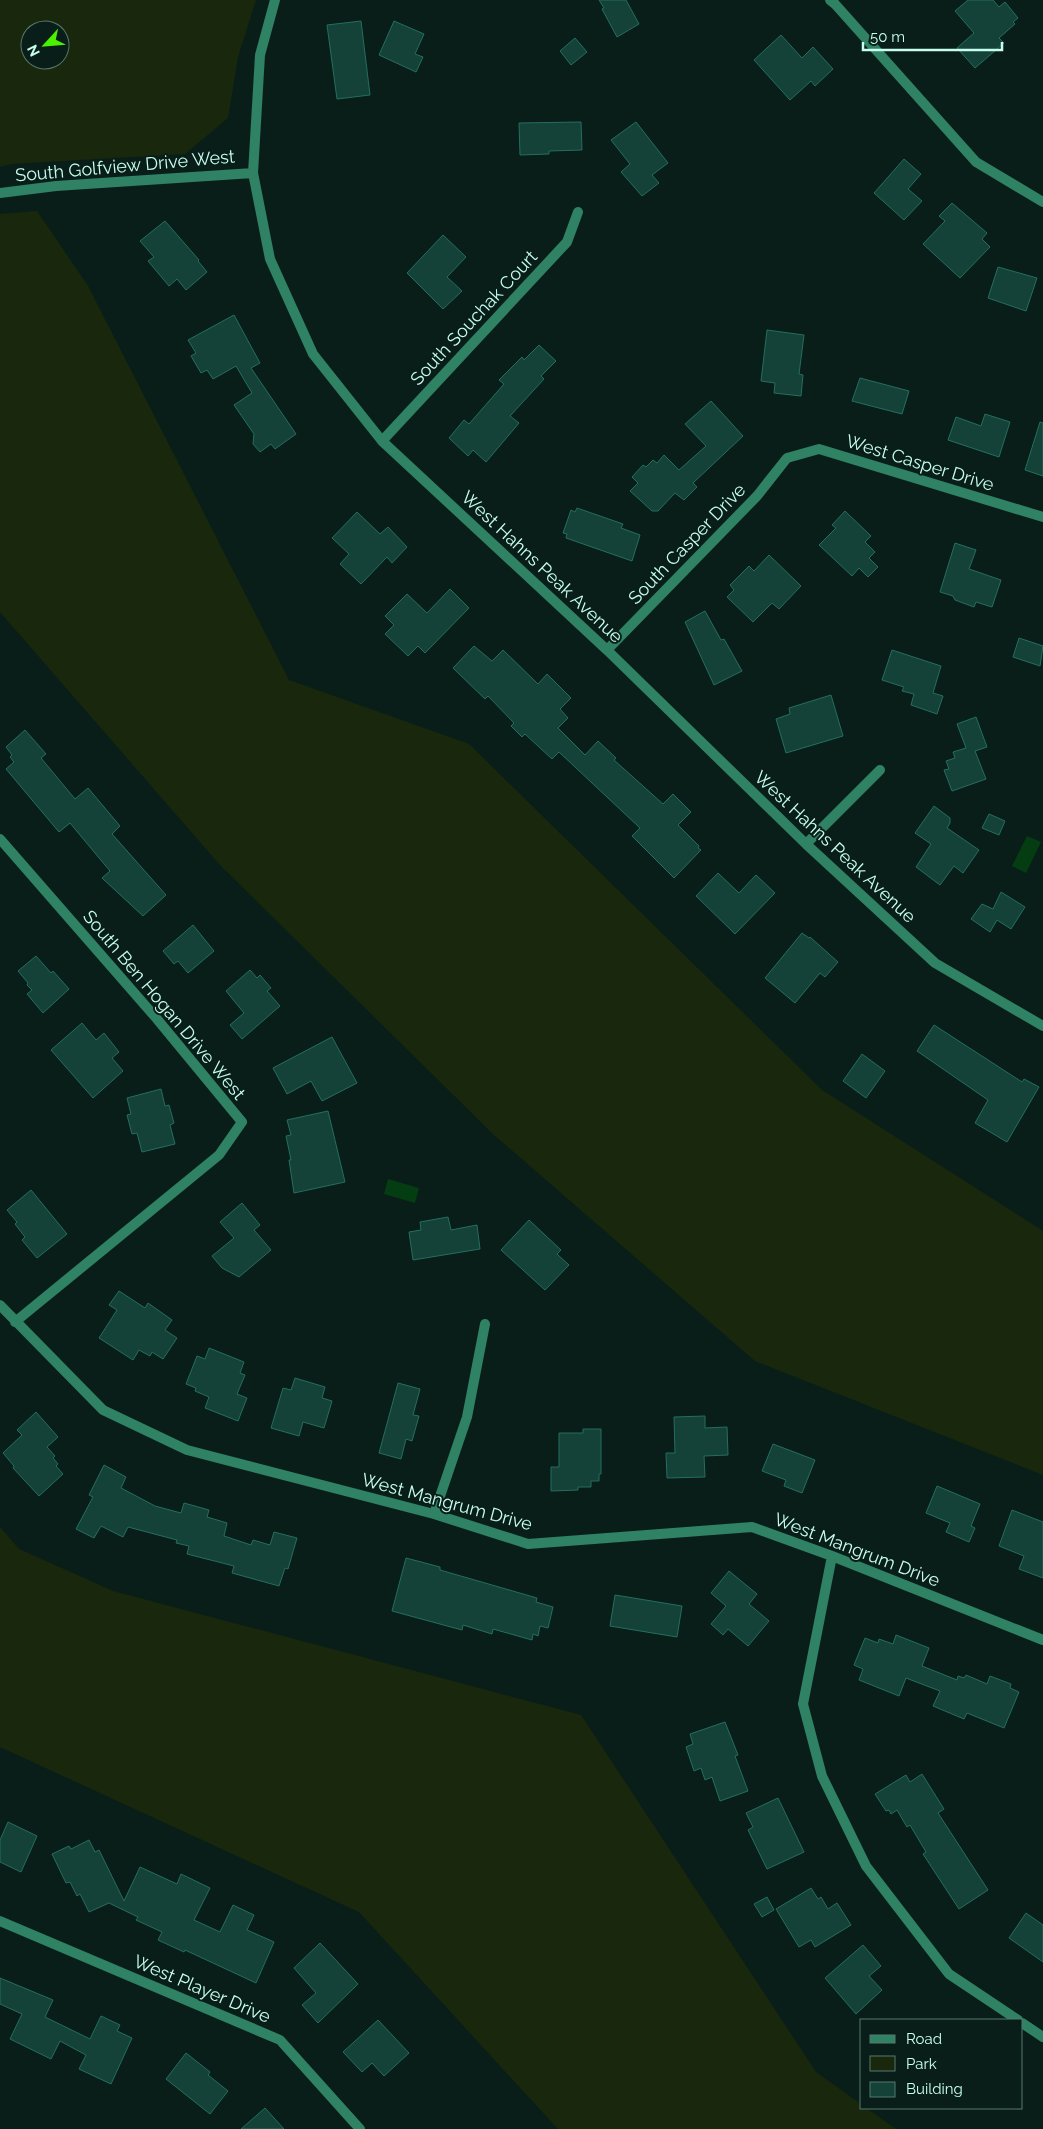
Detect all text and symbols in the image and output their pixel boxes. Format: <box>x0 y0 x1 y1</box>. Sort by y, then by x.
north arrow <box>20 20 70 70</box>
scale bar <box>863 20 1002 52</box>
text: 50 m <box>870 28 905 46</box>
text: N <box>24 42 43 59</box>
street label: South Golfview Drive West <box>14 145 236 186</box>
street label: South Souchak Court <box>406 246 541 389</box>
street label: West Casper Drive <box>844 430 997 495</box>
street label: South Casper Drive <box>624 479 750 608</box>
street label: West Hahns Peak Avenue <box>457 486 628 647</box>
street label: West Hahns Peak Avenue <box>750 766 921 927</box>
street label: South Ben Hogan Drive West <box>79 906 250 1104</box>
street label: West Mangrum Drive <box>360 1469 535 1535</box>
street label: West Mangrum Drive <box>771 1508 943 1591</box>
street label: West Player Drive <box>131 1950 274 2027</box>
legend <box>860 2019 1023 2109</box>
text: Road <box>906 2030 942 2048</box>
text: Park <box>906 2055 937 2073</box>
text: Building <box>906 2080 963 2098</box>

